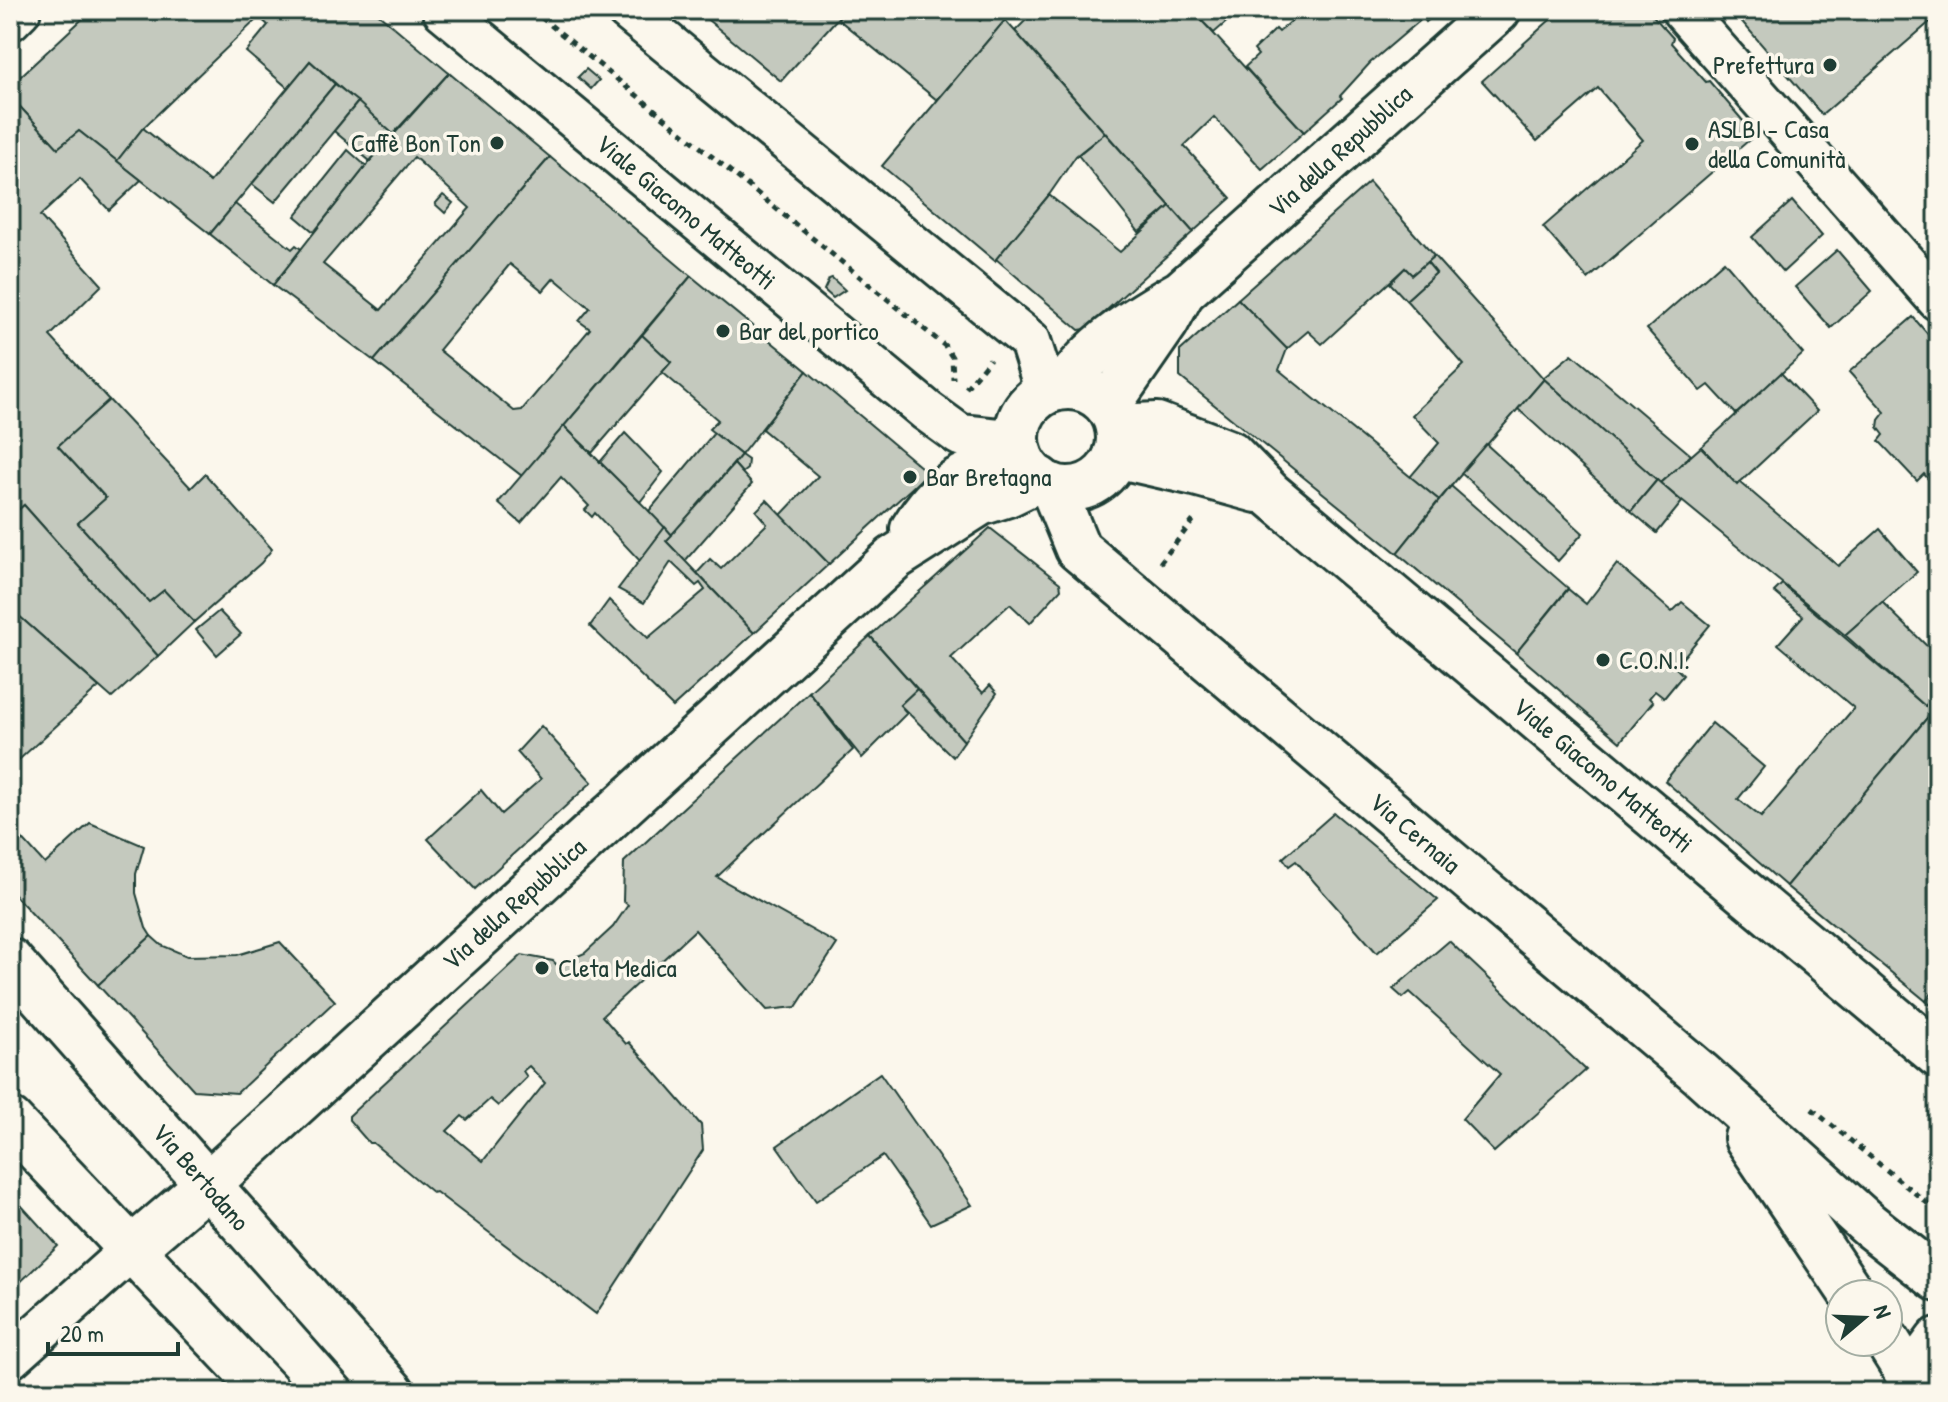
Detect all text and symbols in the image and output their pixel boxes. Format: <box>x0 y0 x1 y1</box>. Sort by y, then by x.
place label: Prefettura <box>1713 47 1814 82</box>
marker: Prefettura <box>1821 56 1839 74</box>
street label: Via della Repubblica <box>1260 77 1419 225</box>
place label: ASLBI - Casa della Comunità <box>1708 111 1845 176</box>
place label: Caffè Bon Ton <box>351 125 481 160</box>
street label: Viale Giacomo Matteotti <box>589 126 784 297</box>
marker: Caffè Bon Ton <box>488 134 506 152</box>
marker: ASLBI - Casa della Comunità <box>1683 135 1701 153</box>
place label: Bar del portico <box>739 313 879 348</box>
marker: Bar del portico <box>714 322 732 340</box>
place label: Bar Bretagna <box>926 459 1052 494</box>
marker: Bar Bretagna <box>901 468 919 486</box>
place label: C.O.N.I. <box>1619 642 1690 677</box>
marker: C.O.N.I. <box>1594 651 1612 669</box>
street label: Viale Giacomo Matteotti <box>1506 689 1701 860</box>
street label: Via Cernaia <box>1362 784 1468 881</box>
street label: Via della Repubblica <box>434 830 593 978</box>
place label: Cleta Medica <box>558 950 677 985</box>
marker: Cleta Medica <box>533 959 551 977</box>
street label: Via Bertodano <box>145 1115 258 1238</box>
north arrow <box>1824 1278 1904 1358</box>
text: N <box>1867 1301 1899 1322</box>
scale bar <box>48 1306 178 1356</box>
text: 20 m <box>60 1317 104 1349</box>

